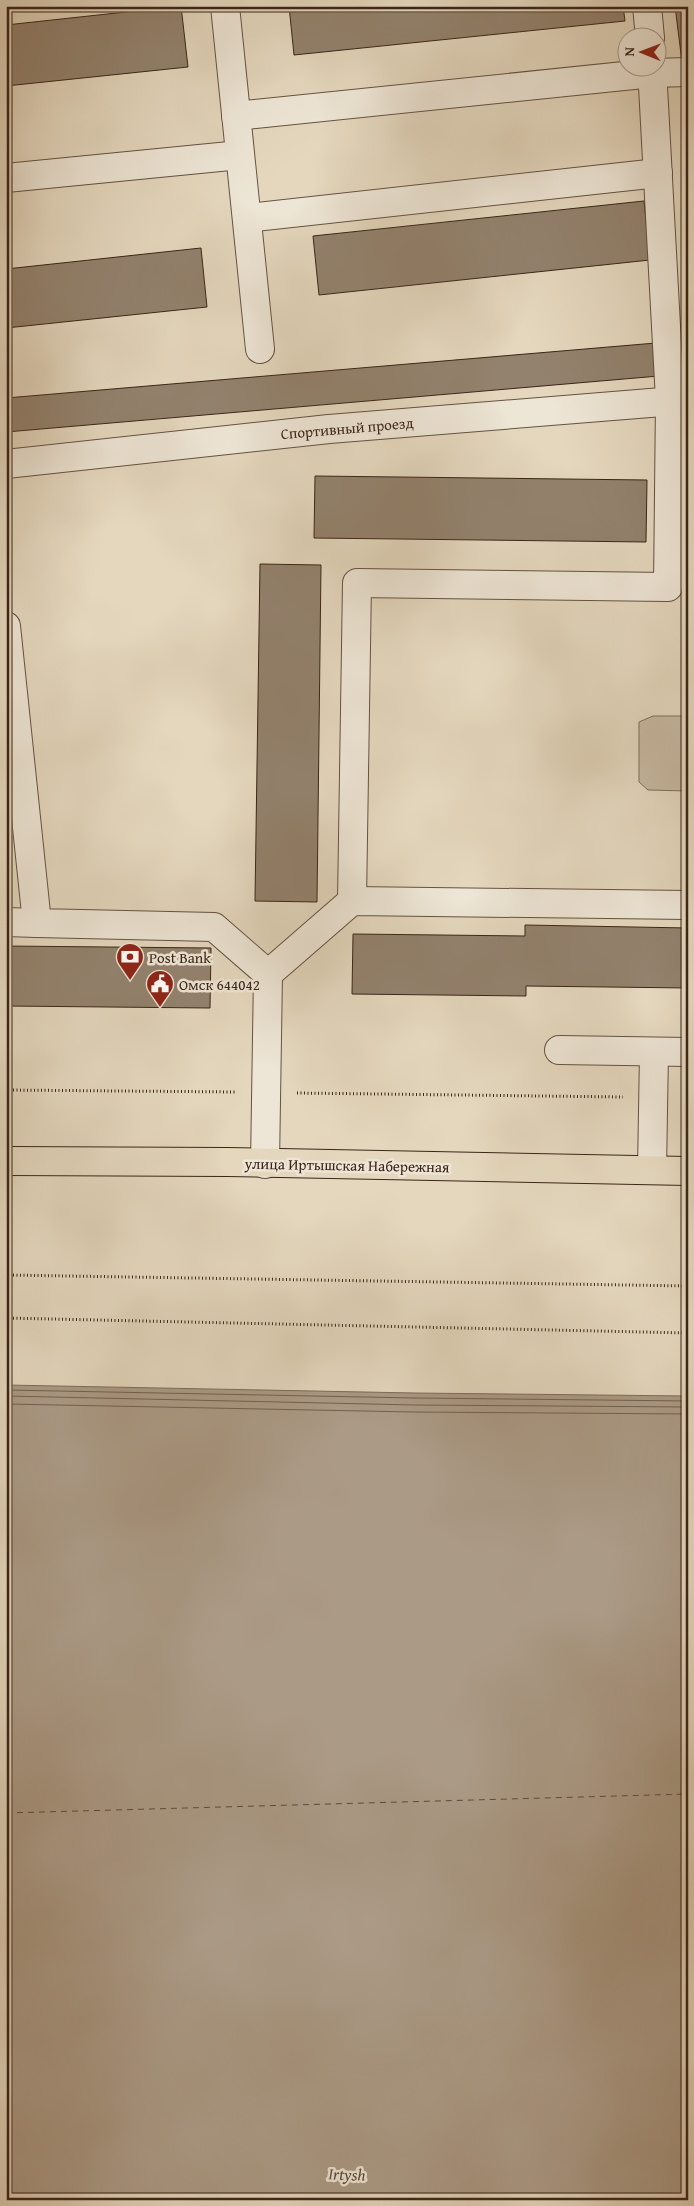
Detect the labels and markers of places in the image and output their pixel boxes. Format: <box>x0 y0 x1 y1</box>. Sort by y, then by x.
bank icon: Post Bank <box>115 942 145 981</box>
place label: Post Bank <box>149 947 211 968</box>
public building icon: Омск 644042 <box>145 969 175 1008</box>
place label: Омск 644042 <box>179 974 260 995</box>

